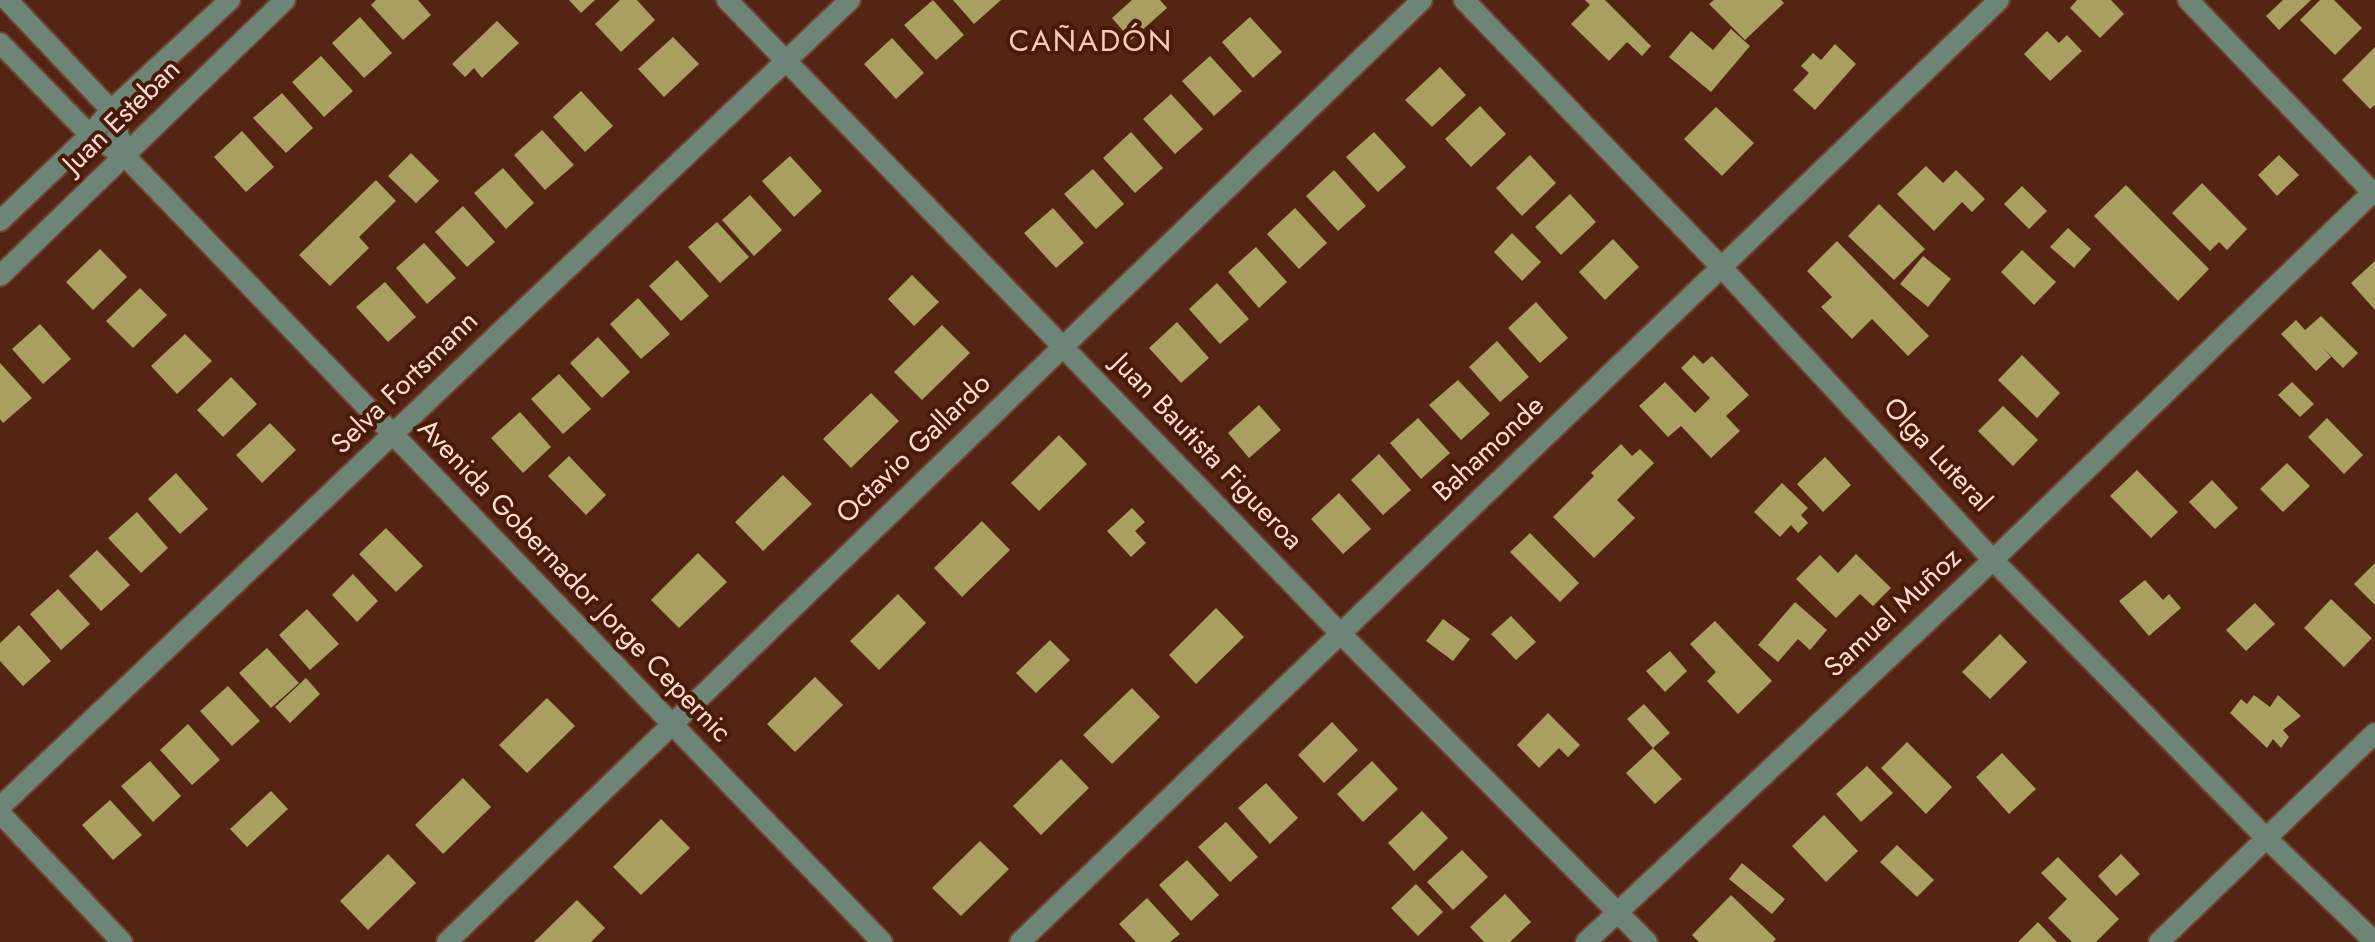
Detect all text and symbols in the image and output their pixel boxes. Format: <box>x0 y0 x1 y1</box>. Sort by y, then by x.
district label: CAÑADÓN <box>1009 26 1173 62</box>
street label: Juan Esteban <box>57 54 189 182</box>
street label: Selva Fortsmann <box>326 306 486 462</box>
street label: Juan Bautista Figueroa <box>1104 348 1308 558</box>
street label: Octavio Gallardo <box>831 368 999 532</box>
street label: Bahamonde <box>1428 390 1552 510</box>
street label: Olga Luteral <box>1875 392 1997 520</box>
street label: Avenida Gobernador Jorge Cepernic <box>409 413 737 751</box>
street label: Samuel Muñoz <box>1819 542 1969 686</box>

